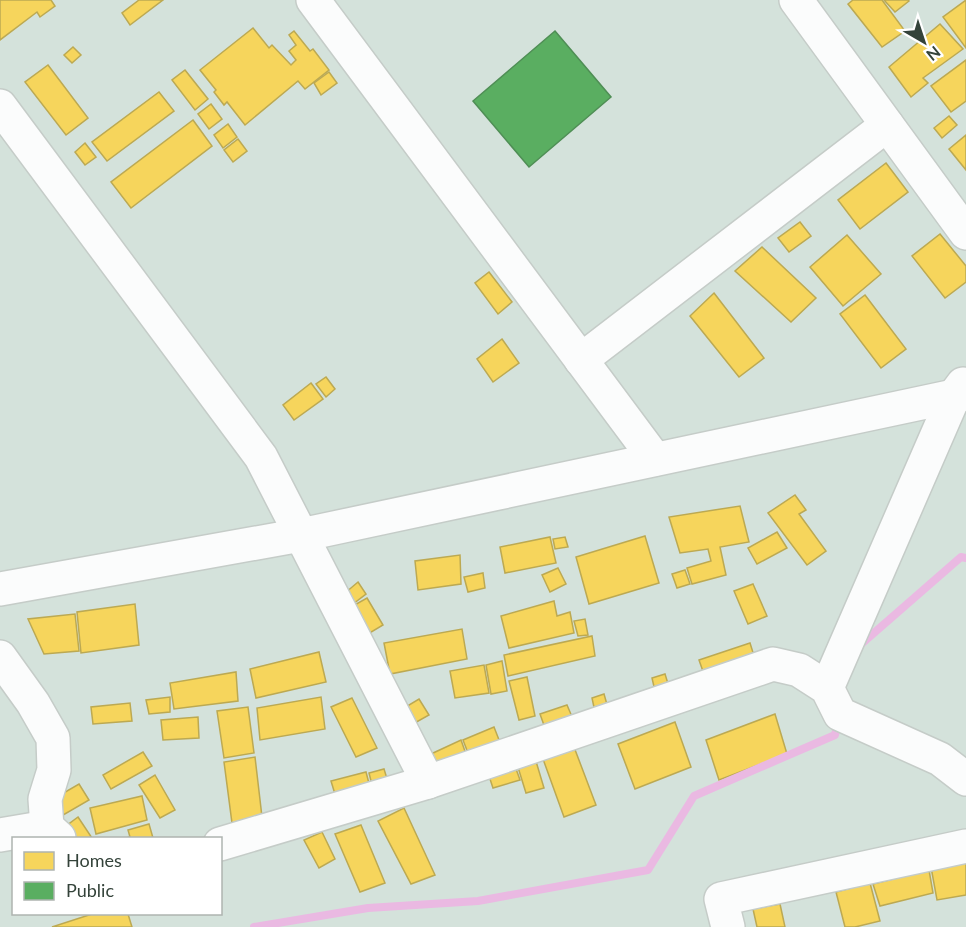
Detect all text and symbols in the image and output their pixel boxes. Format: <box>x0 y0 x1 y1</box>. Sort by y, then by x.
north arrow <box>894 12 954 72</box>
text: N <box>923 43 945 65</box>
legend <box>12 837 222 915</box>
text: Homes <box>66 849 122 871</box>
text: Public <box>66 879 114 901</box>

